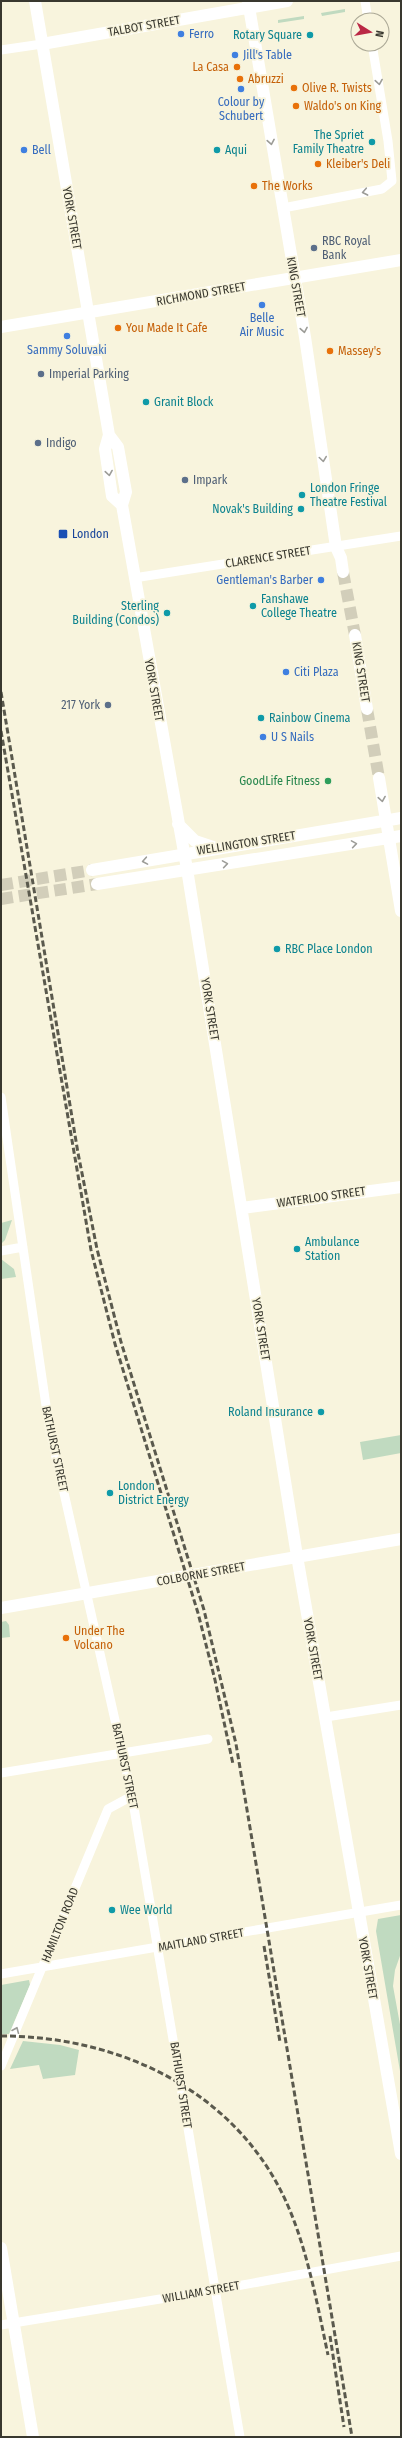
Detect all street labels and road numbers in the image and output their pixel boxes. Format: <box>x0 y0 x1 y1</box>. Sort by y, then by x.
street label: TALBOT STREET <box>107 13 182 39</box>
street label: YORK STREET <box>60 186 84 251</box>
street label: KING STREET <box>284 256 308 319</box>
street label: RICHMOND STREET <box>155 279 247 309</box>
street label: CLARENCE STREET <box>224 543 312 571</box>
street label: KING STREET <box>349 641 373 704</box>
street label: YORK STREET <box>142 658 166 723</box>
street label: WELLINGTON STREET <box>196 828 297 858</box>
street label: YORK STREET <box>198 977 222 1042</box>
street label: WATERLOO STREET <box>276 1184 367 1210</box>
street label: YORK STREET <box>249 1297 273 1362</box>
street label: BATHURST STREET <box>39 1405 71 1494</box>
street label: COLBORNE STREET <box>156 1559 247 1589</box>
street label: YORK STREET <box>301 1617 325 1682</box>
street label: BATHURST STREET <box>109 1722 141 1811</box>
street label: HAMILTON ROAD <box>39 1886 81 1964</box>
street label: MAITLAND STREET <box>157 1925 245 1954</box>
street label: YORK STREET <box>356 1936 380 2001</box>
street label: BATHURST STREET <box>167 2041 195 2130</box>
street label: WILLIAM STREET <box>161 2278 241 2306</box>

